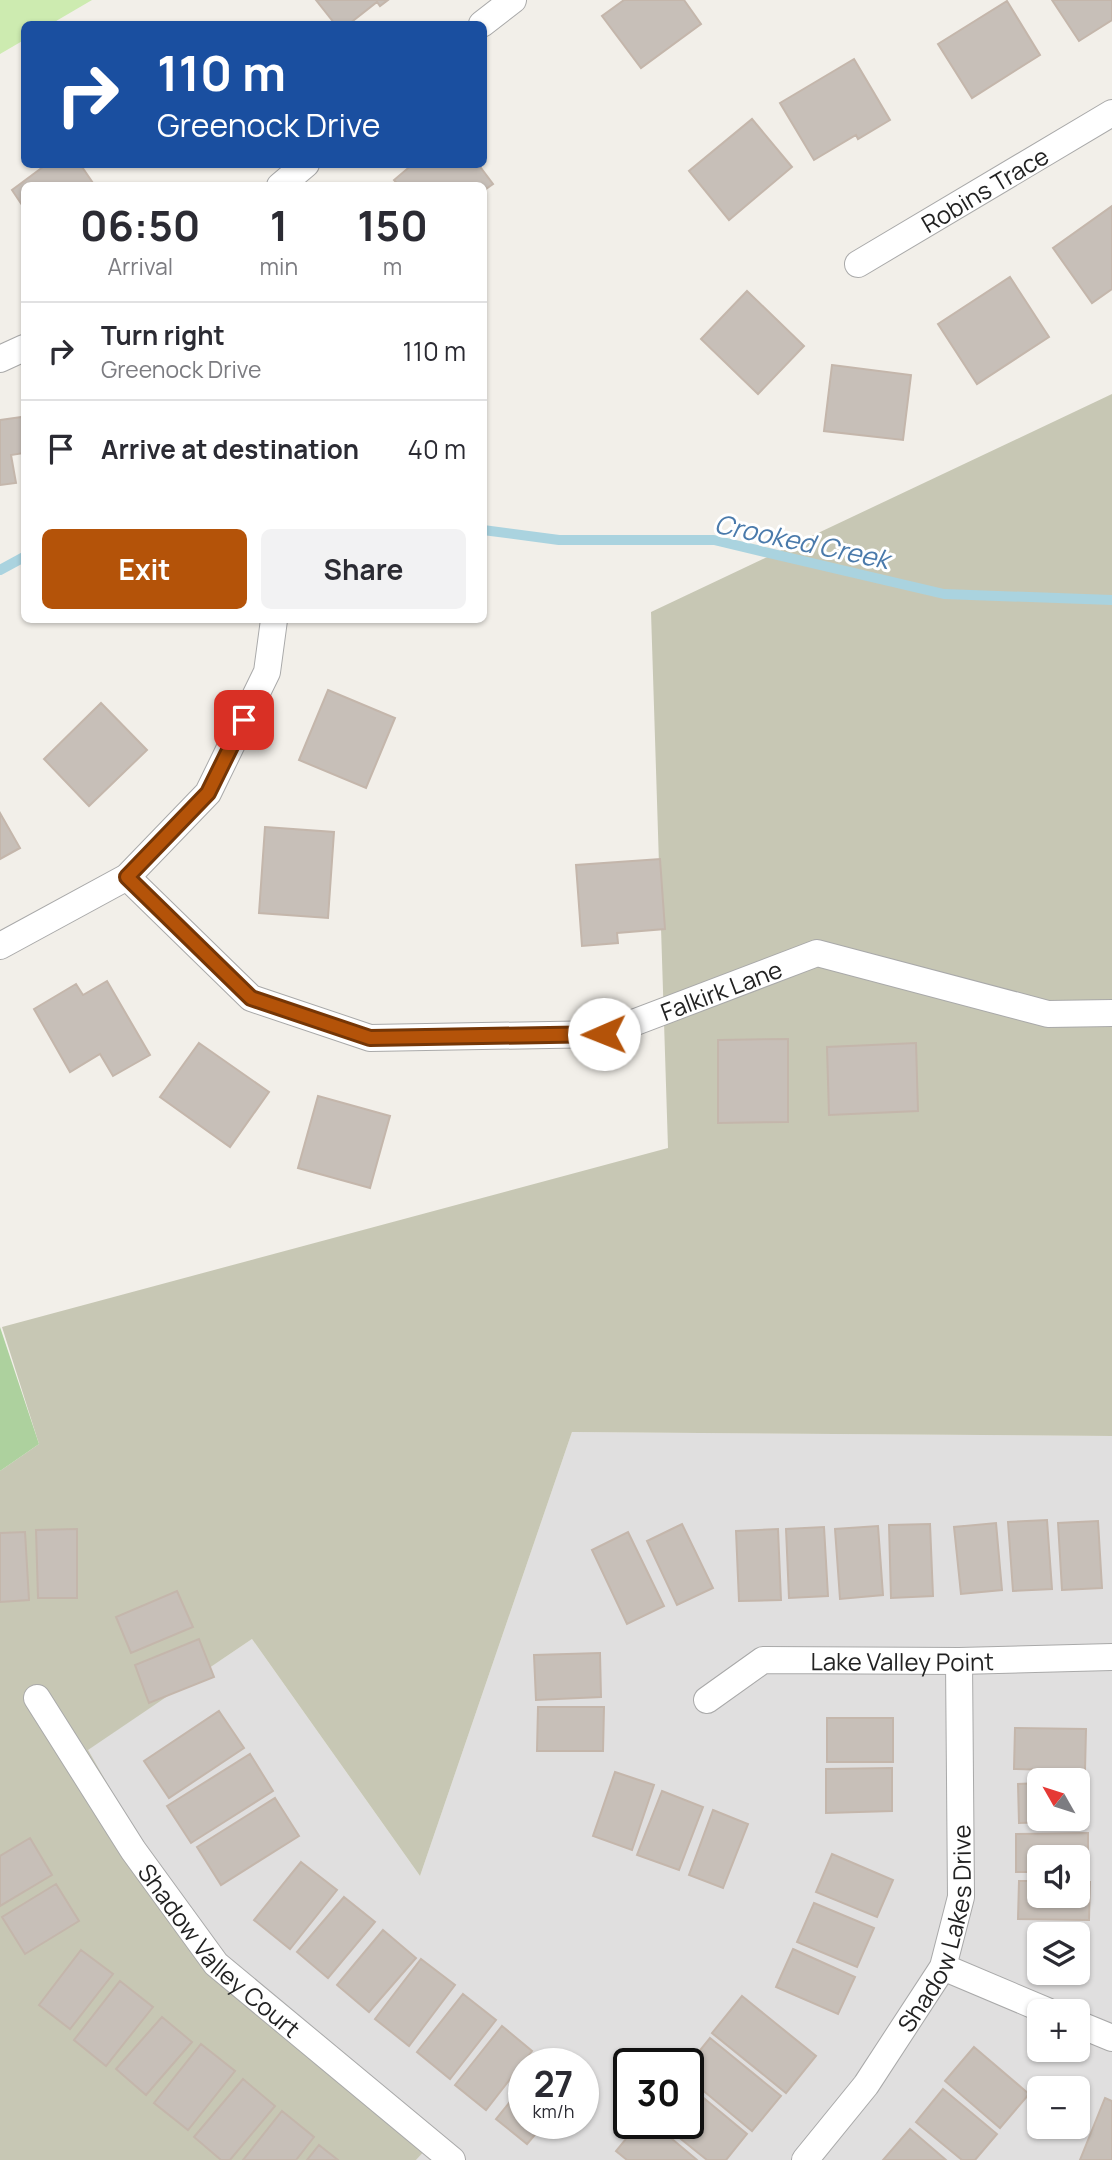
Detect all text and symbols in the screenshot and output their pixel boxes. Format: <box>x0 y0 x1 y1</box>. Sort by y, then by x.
text: 110 m <box>157 39 286 106</box>
icon: right <box>42 49 133 140</box>
text: Greenock Drive <box>157 103 380 147</box>
street label: Robins Trace <box>915 138 1054 239</box>
text: 06:50 <box>80 196 200 254</box>
text: 1 <box>270 196 288 254</box>
text: 150 <box>357 196 428 254</box>
text: Arrival <box>107 250 173 282</box>
text: min <box>260 250 298 282</box>
text: m <box>383 250 402 282</box>
text: Turn right <box>101 317 225 353</box>
icon: right <box>42 332 80 370</box>
text: 110 m <box>403 333 466 369</box>
text: Greenock Drive <box>101 353 262 385</box>
icon: arrive <box>42 430 80 468</box>
text: Arrive at destination <box>101 431 359 467</box>
text: 40 m <box>408 431 466 467</box>
water label: Crooked Creek <box>711 505 897 578</box>
button: Exit <box>42 529 247 609</box>
button: Share <box>261 529 466 609</box>
pin <box>214 690 274 750</box>
icon: arrive <box>225 701 263 739</box>
street label: Falkirk Lane <box>656 951 786 1028</box>
position arrow <box>567 997 641 1071</box>
street label: Lake Valley Point <box>810 1644 994 1678</box>
north arrow <box>1027 1768 1090 1830</box>
map controls <box>1027 1768 1090 2139</box>
street label: Shadow Lakes Drive <box>889 1824 978 2038</box>
button: sound <box>1027 1845 1090 1908</box>
street label: Shadow Valley Court <box>131 1856 308 2044</box>
button: layers <box>1027 1922 1090 1985</box>
button: + <box>1027 1999 1090 2062</box>
speed limit sign: 30 <box>613 2048 704 2139</box>
text: 27 <box>534 2060 573 2108</box>
button: − <box>1027 2076 1090 2139</box>
text: km/h <box>533 2099 574 2123</box>

